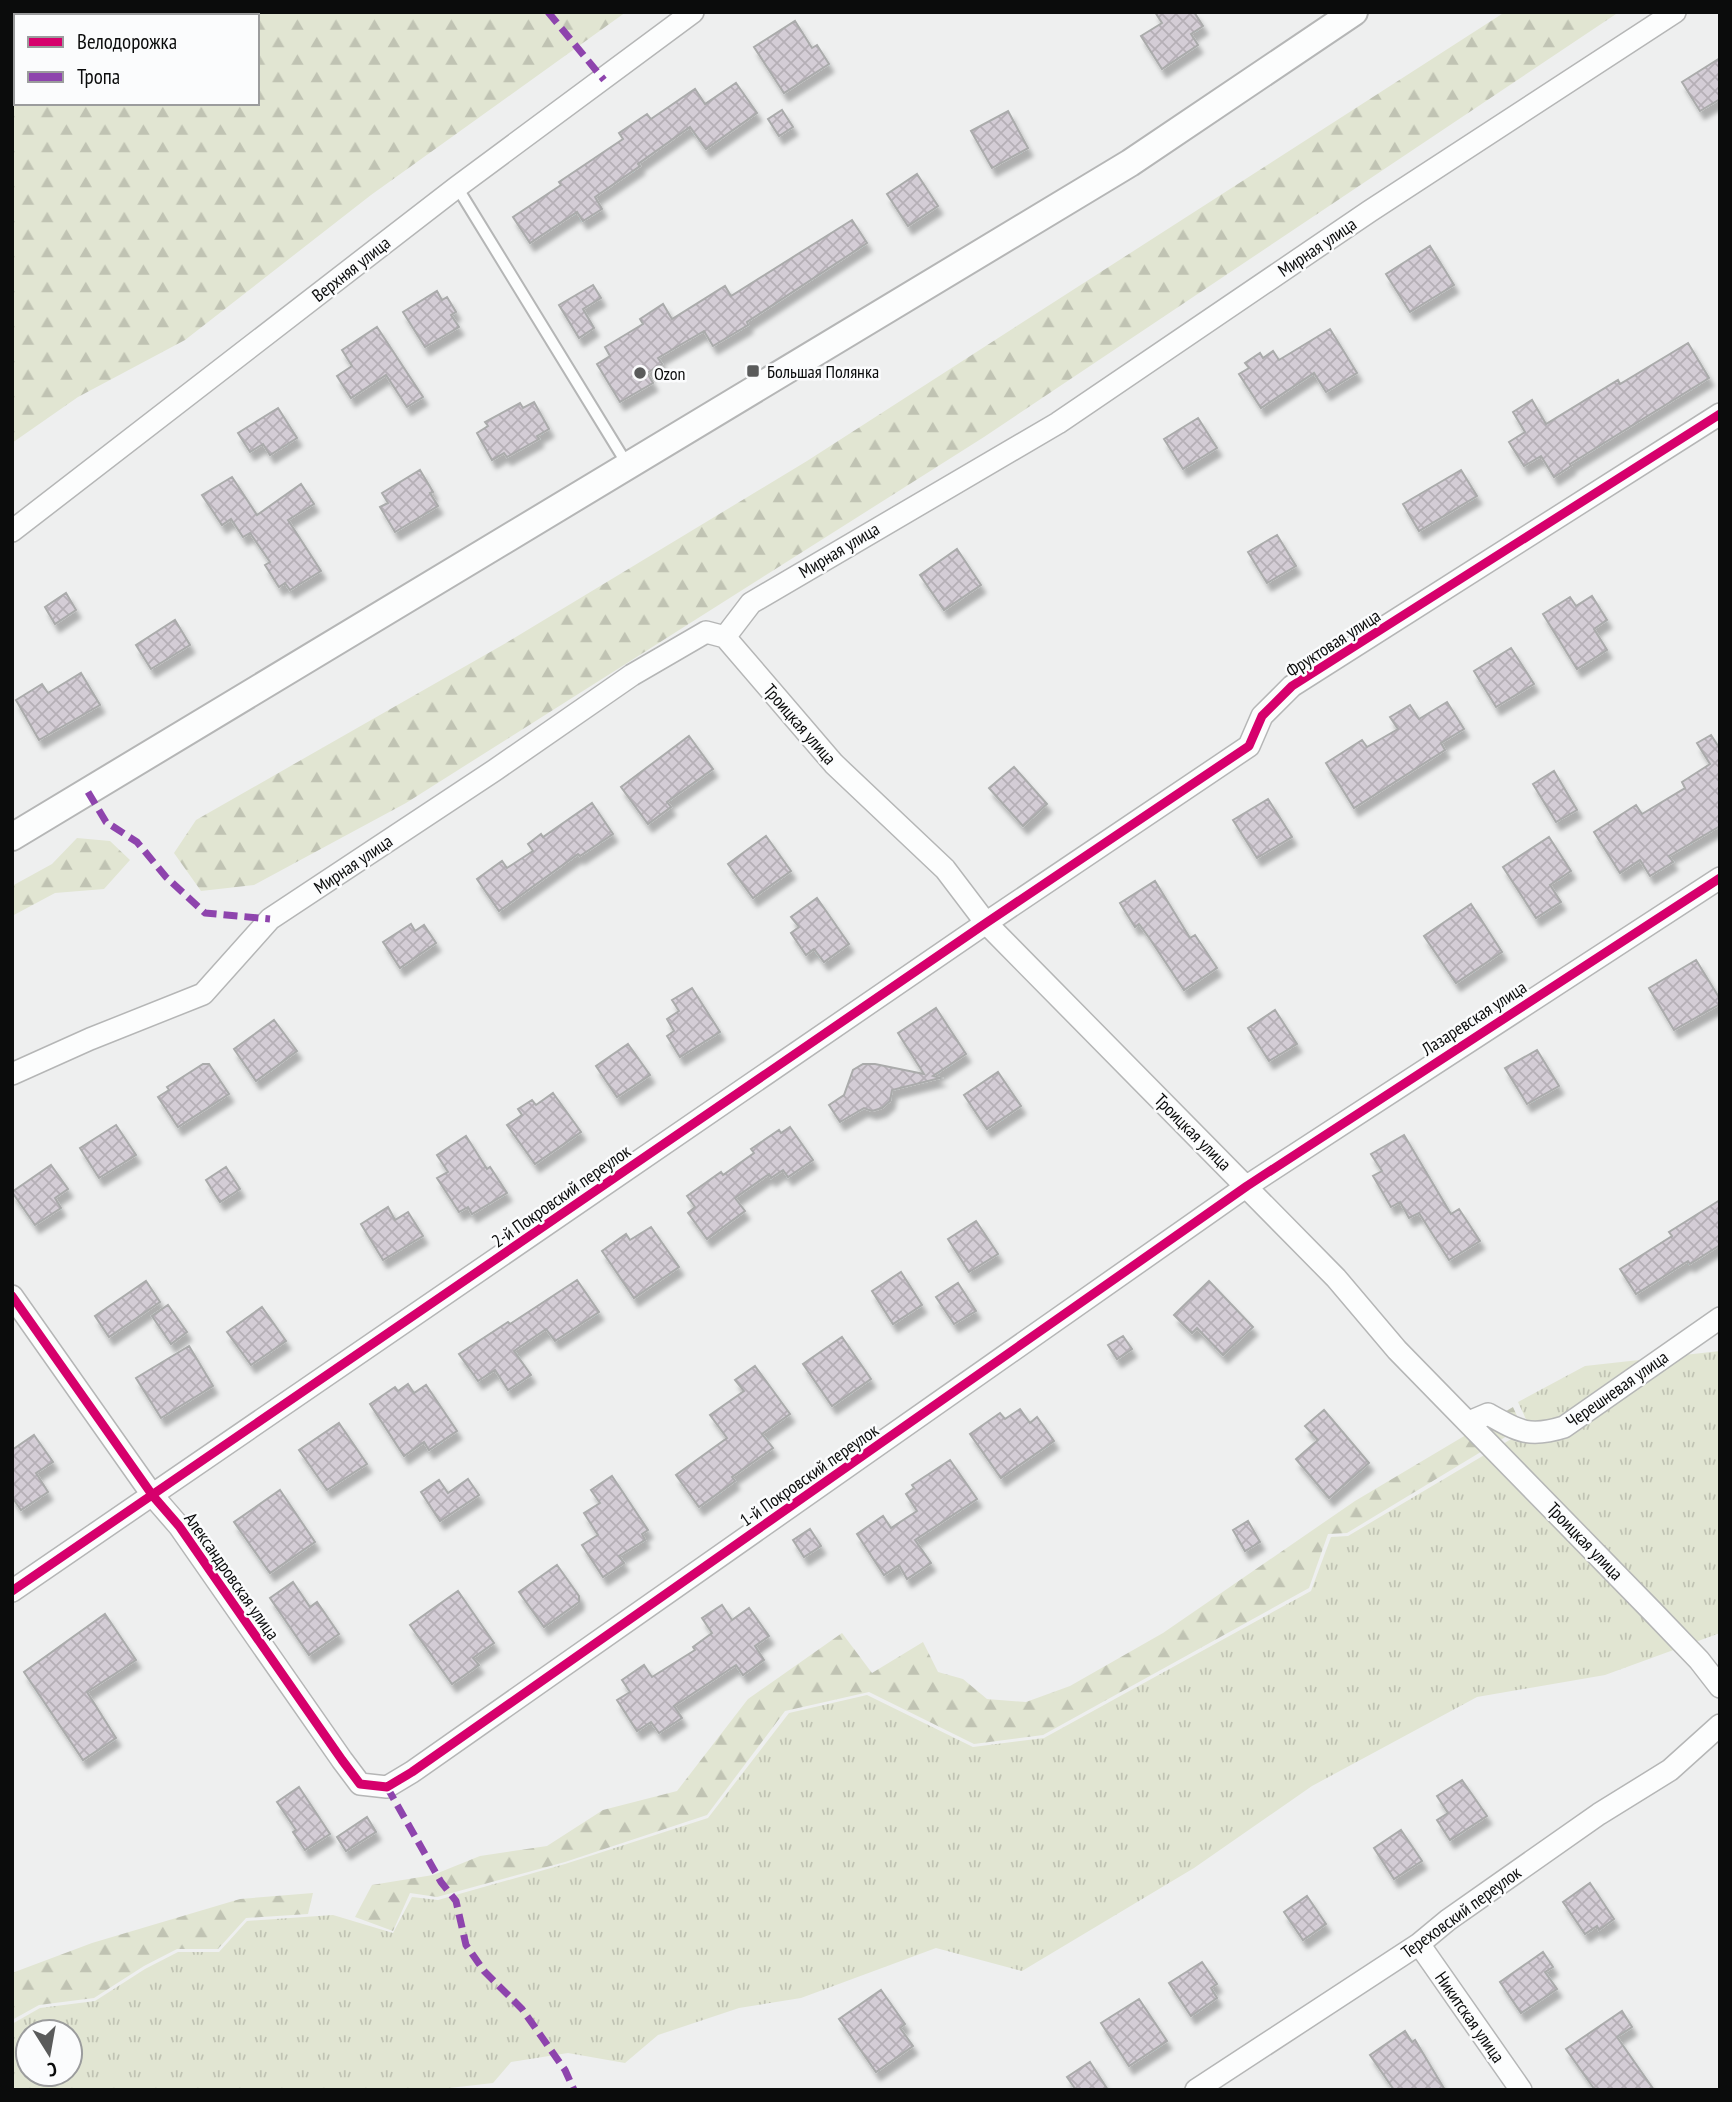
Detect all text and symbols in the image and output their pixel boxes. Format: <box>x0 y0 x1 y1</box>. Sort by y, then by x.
legend <box>14 14 259 105</box>
text: Велодорожка <box>77 28 177 55</box>
text: Тропа <box>77 63 120 90</box>
street label: Мирная улица <box>1273 212 1361 282</box>
street label: Верхняя улица <box>307 231 395 307</box>
place label: Большая Полянка <box>767 360 879 383</box>
place label: Ozon <box>654 362 686 385</box>
marker: Большая Полянка <box>745 363 761 379</box>
marker: Ozon <box>632 365 648 381</box>
street label: Мирная улица <box>795 517 883 583</box>
street label: Фруктовая улица <box>1281 604 1385 682</box>
street label: Троицкая улица <box>759 679 841 769</box>
street label: Мирная улица <box>309 829 397 899</box>
street label: Лазаревская улица <box>1416 976 1531 1061</box>
street label: Троицкая улица <box>1150 1089 1236 1175</box>
street label: 2-й Покровский переулок <box>487 1140 635 1252</box>
street label: Черешневая улица <box>1561 1345 1673 1433</box>
street label: 1-й Покровский переулок <box>735 1419 883 1531</box>
street label: Троицкая улица <box>1542 1497 1628 1585</box>
street label: Александровская улица <box>179 1508 285 1644</box>
street label: Тереховский переулок <box>1397 1861 1525 1963</box>
street label: Никитская улица <box>1430 1967 1510 2067</box>
north arrow <box>14 2018 84 2088</box>
text: С <box>45 2057 59 2082</box>

